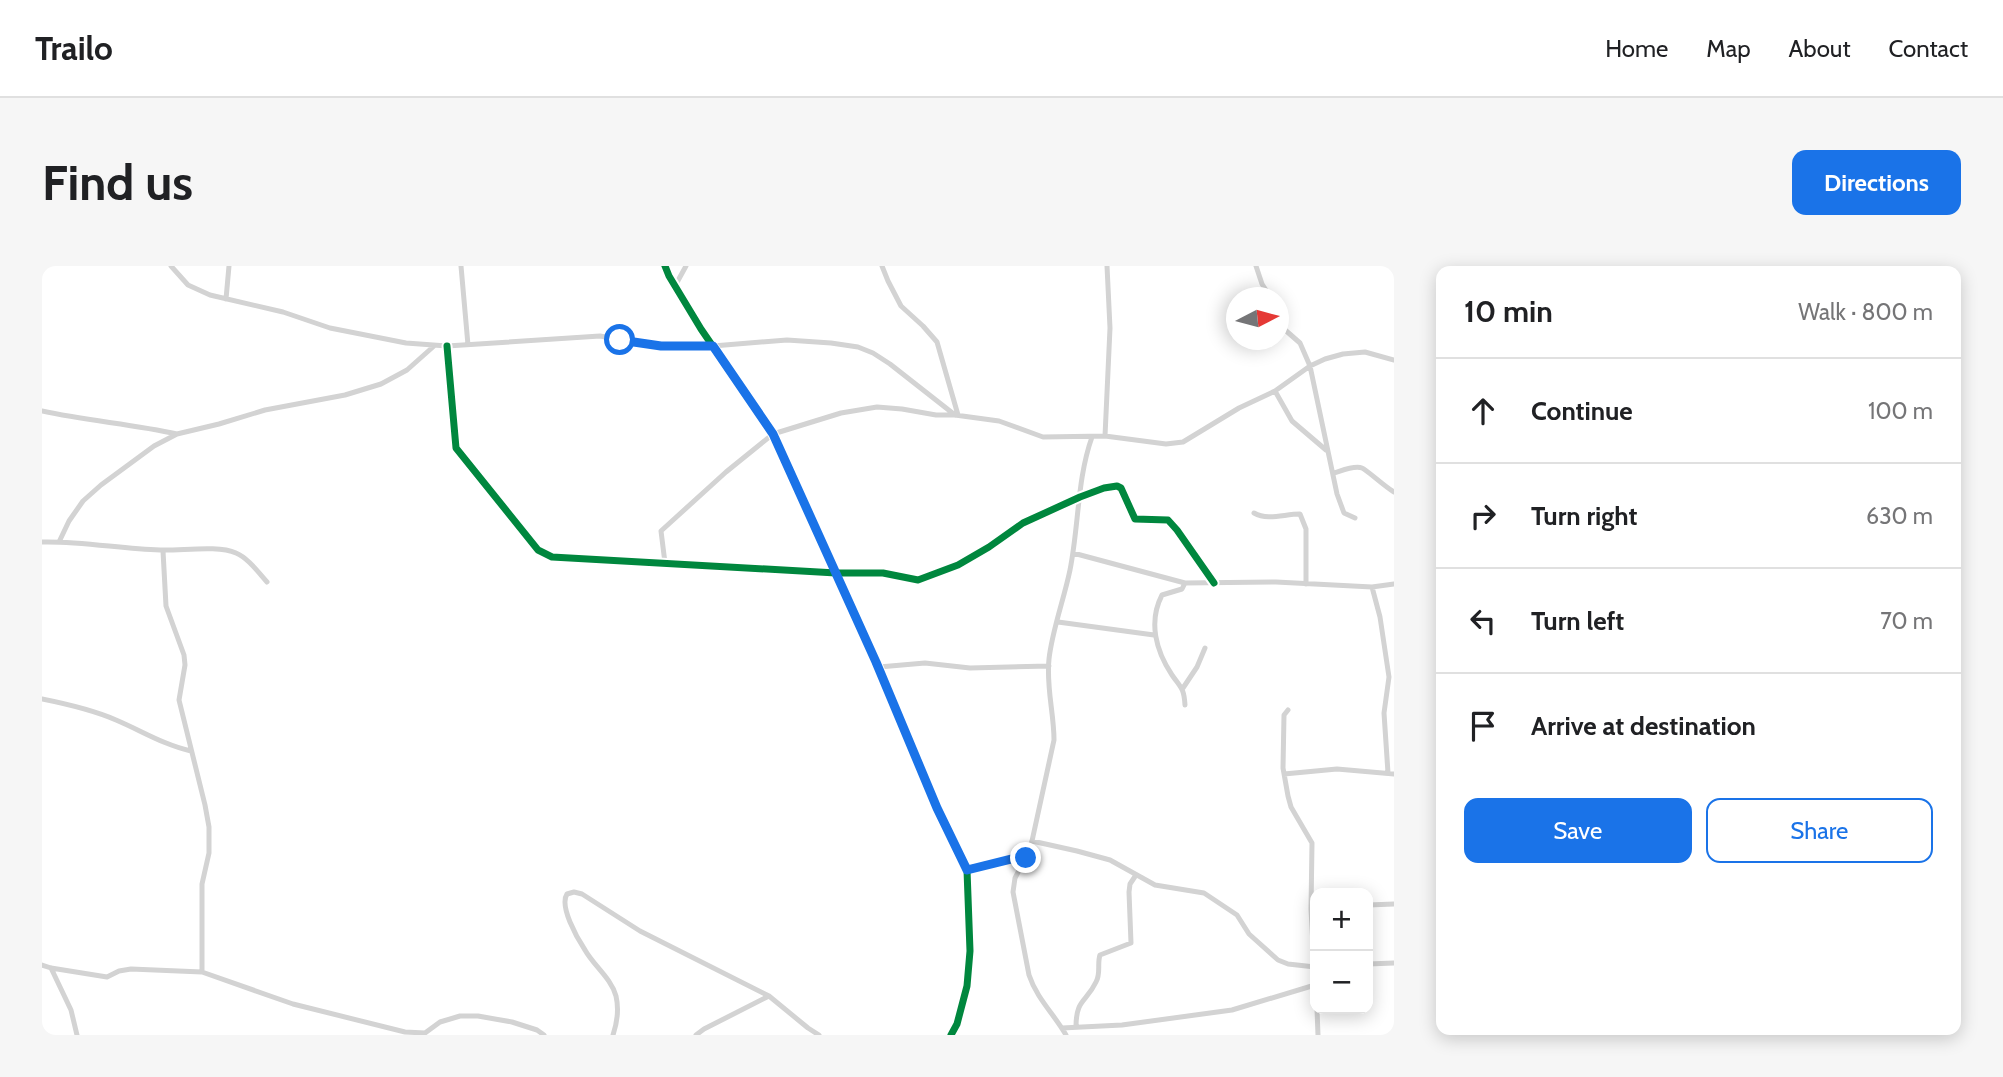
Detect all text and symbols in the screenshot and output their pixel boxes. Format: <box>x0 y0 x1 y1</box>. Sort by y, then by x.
text: Trailo <box>35 28 113 68</box>
text: Home <box>1605 34 1668 63</box>
text: Map <box>1706 34 1751 63</box>
text: About <box>1789 34 1851 63</box>
text: Contact <box>1889 34 1968 63</box>
button: Directions <box>1792 150 1961 215</box>
text: Find us <box>42 153 193 212</box>
north arrow <box>1226 287 1289 350</box>
text: 10 min <box>1464 293 1553 330</box>
text: Walk · 800 m <box>1798 298 1933 326</box>
route start <box>604 324 635 355</box>
icon: ahead <box>1464 392 1502 430</box>
text: Continue <box>1531 395 1633 427</box>
text: 100 m <box>1868 397 1933 425</box>
icon: right <box>1464 497 1502 535</box>
text: Turn right <box>1531 500 1637 532</box>
text: 630 m <box>1866 502 1933 530</box>
icon: left <box>1464 602 1502 640</box>
text: Turn left <box>1531 605 1624 637</box>
text: 70 m <box>1880 607 1933 635</box>
icon: arrive <box>1464 707 1502 745</box>
text: Arrive at destination <box>1531 710 1756 742</box>
button: Save <box>1464 798 1692 863</box>
button: Share <box>1706 798 1933 863</box>
route end <box>1010 842 1041 873</box>
map controls <box>1310 888 1373 1014</box>
button: + <box>1310 888 1373 951</box>
button: − <box>1310 951 1373 1014</box>

